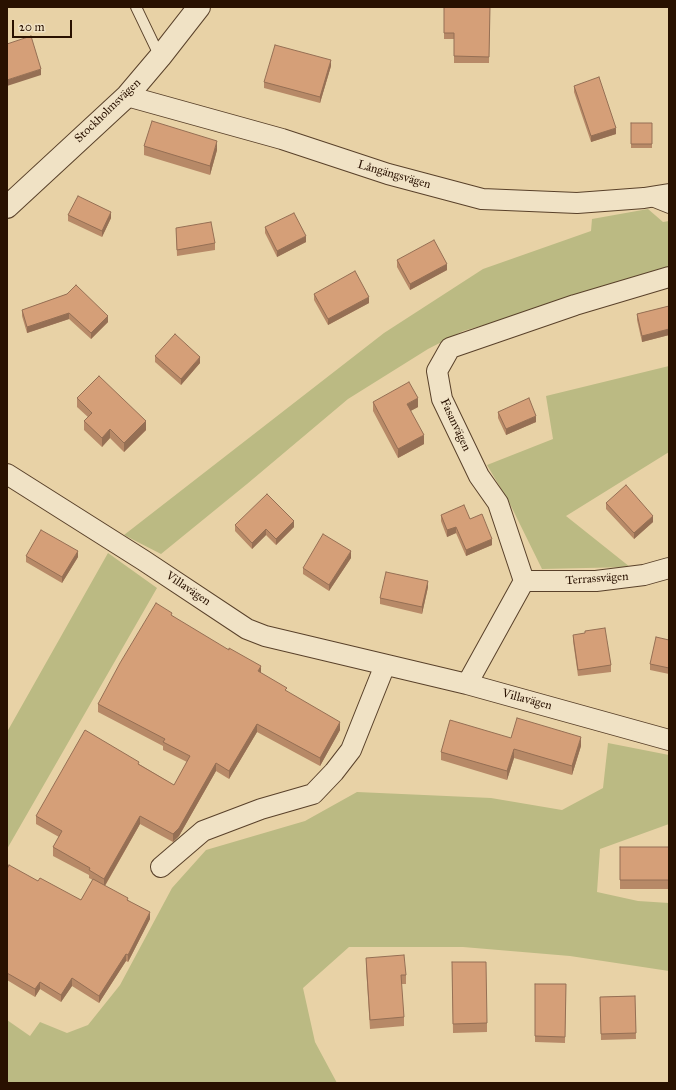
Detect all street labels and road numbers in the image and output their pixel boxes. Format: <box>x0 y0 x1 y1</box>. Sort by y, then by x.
street label: Stockholmsvägen <box>72 76 144 146</box>
street label: Långängsvägen <box>356 158 432 192</box>
street label: Fasanvägen <box>437 396 473 454</box>
street label: Villavägen <box>163 569 213 609</box>
street label: Terrassvägen <box>565 570 629 588</box>
street label: Villavägen <box>501 686 553 714</box>

